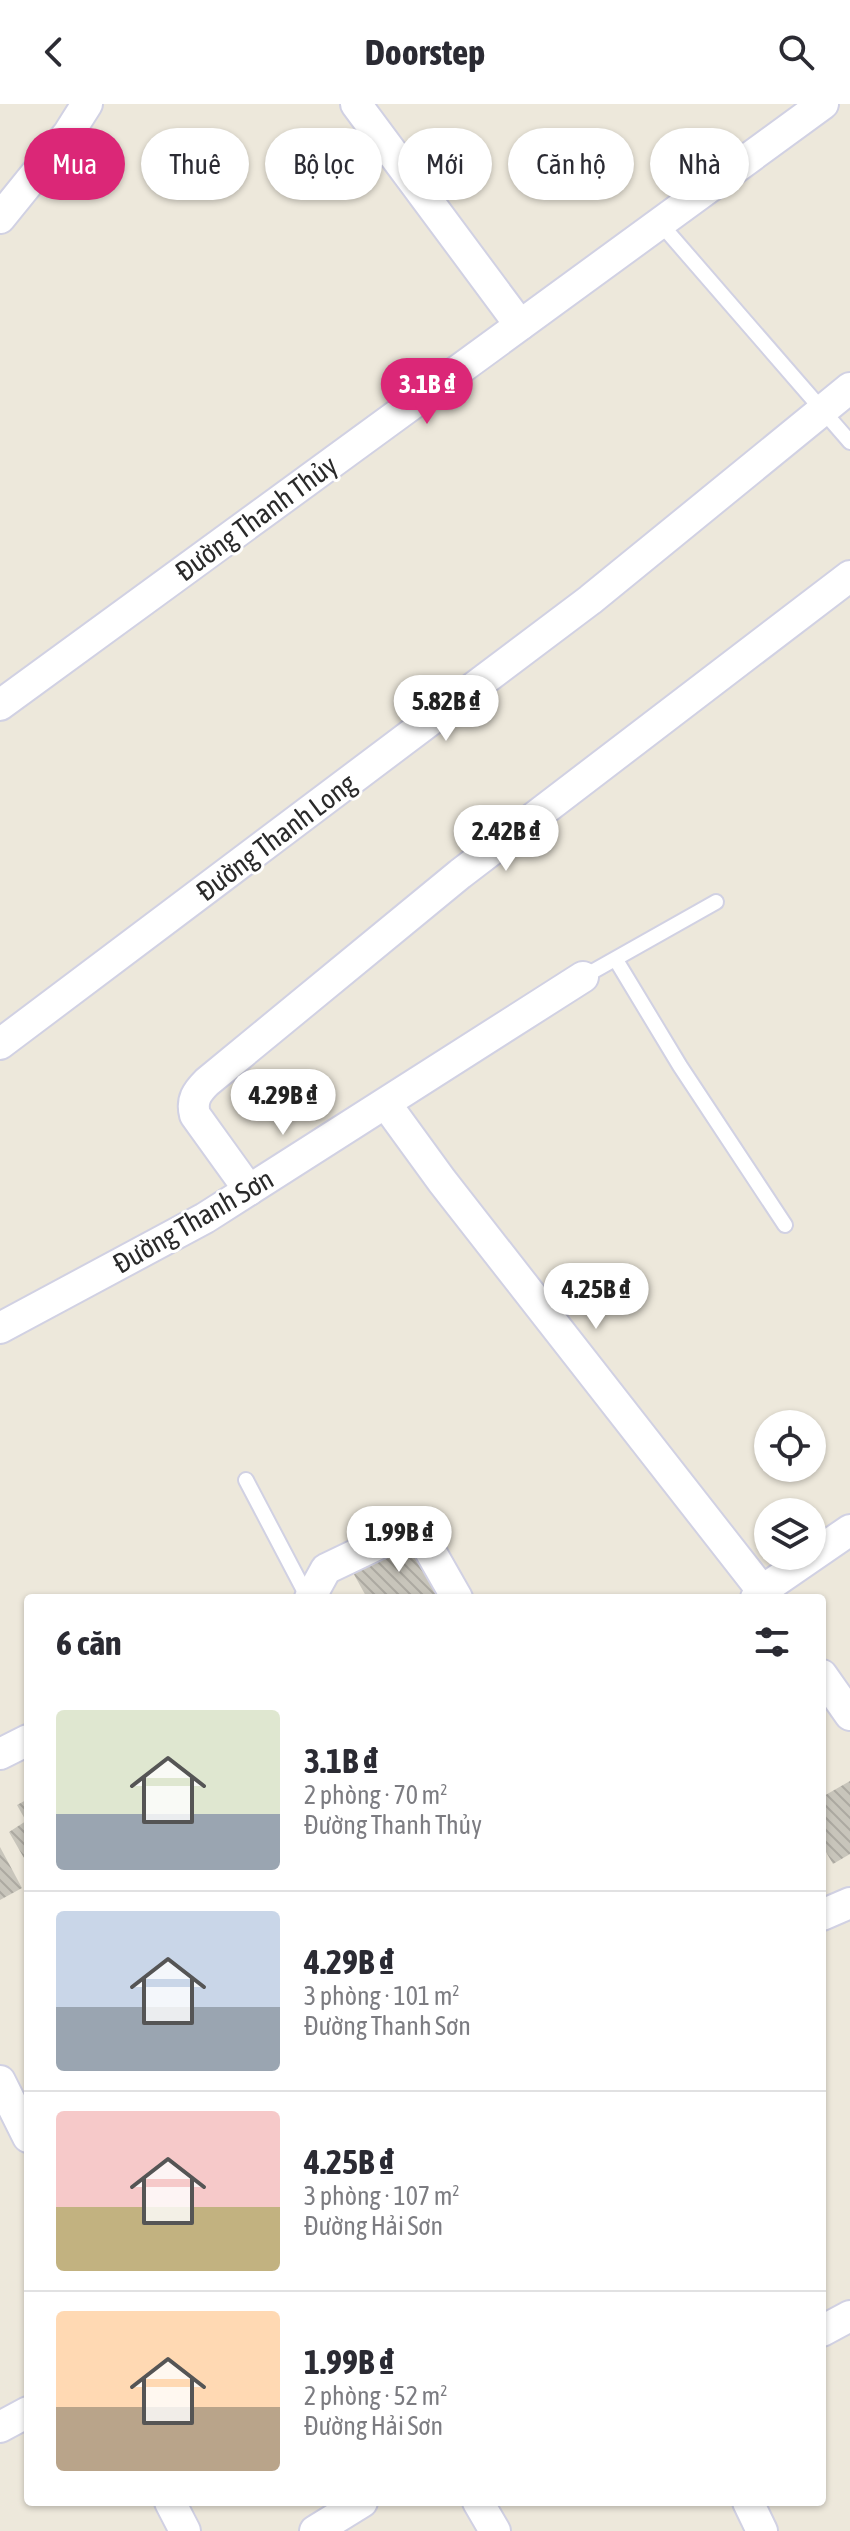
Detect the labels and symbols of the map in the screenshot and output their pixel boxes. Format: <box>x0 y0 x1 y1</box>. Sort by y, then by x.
pin: 3.1B ₫ <box>362 358 492 426</box>
street label: Đường Thanh Thủy <box>169 449 343 587</box>
pin: 5.82B ₫ <box>372 675 520 743</box>
street label: Đường Thanh Long <box>190 767 362 907</box>
pin: 2.42B ₫ <box>432 805 580 873</box>
pin: 4.29B ₫ <box>209 1069 357 1137</box>
street label: Đường Thanh Sơn <box>107 1162 279 1280</box>
pin: 4.25B ₫ <box>522 1263 670 1331</box>
pin: 1.99B ₫ <box>325 1506 473 1574</box>

